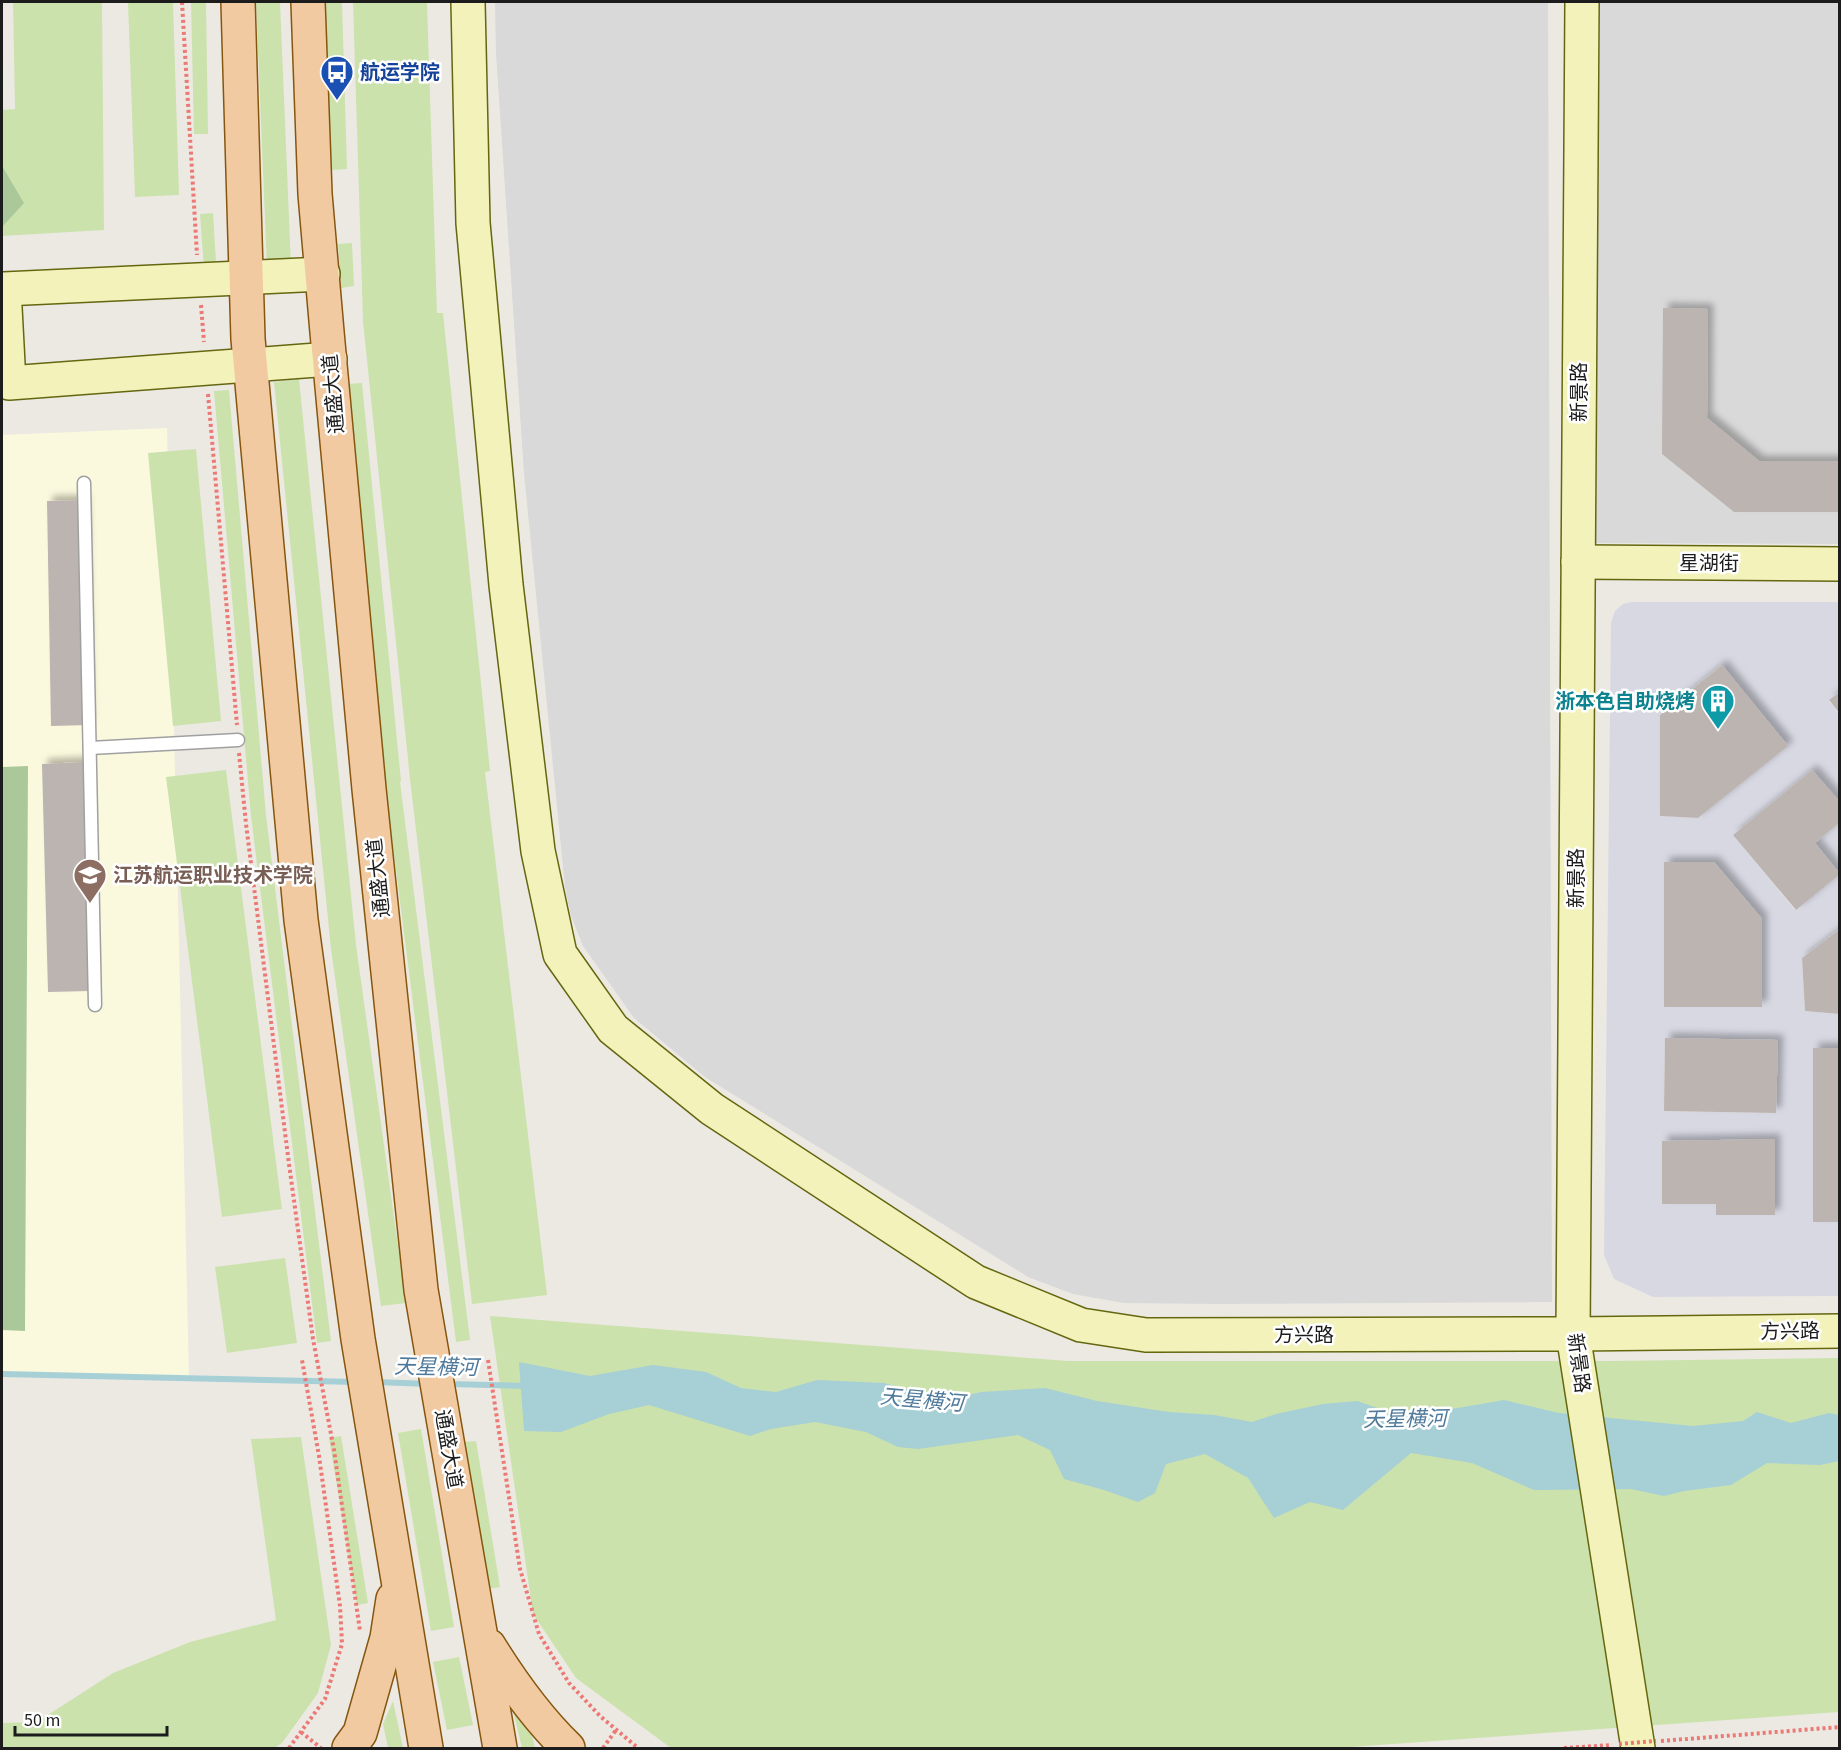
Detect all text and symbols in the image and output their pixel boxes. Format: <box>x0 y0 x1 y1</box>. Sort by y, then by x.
bus stop icon: 航运学院 <box>319 54 355 101</box>
place label: 航运学院 <box>360 59 440 87</box>
street label: 通盛大道 <box>317 353 351 435</box>
street label: 新景路 <box>1566 362 1594 422</box>
street label: 星湖街 <box>1679 550 1739 578</box>
building icon: 浙本色自助烧烤 <box>1700 683 1736 730</box>
place label: 浙本色自助烧烤 <box>1555 688 1695 716</box>
street label: 通盛大道 <box>361 837 397 919</box>
street label: 新景路 <box>1563 848 1591 908</box>
school or university icon: 江苏航运职业技术学院 <box>72 857 108 904</box>
place label: 江苏航运职业技术学院 <box>113 862 313 890</box>
street label: 方兴路 <box>1760 1317 1820 1347</box>
street label: 方兴路 <box>1274 1322 1334 1350</box>
street label: 新景路 <box>1560 1331 1596 1395</box>
water label: 天星横河 <box>394 1351 482 1383</box>
water label: 天星横河 <box>879 1381 969 1419</box>
water label: 天星横河 <box>1363 1403 1451 1435</box>
street label: 通盛大道 <box>427 1407 469 1491</box>
scale bar <box>15 1699 166 1737</box>
text: 50 m <box>24 1708 60 1733</box>

